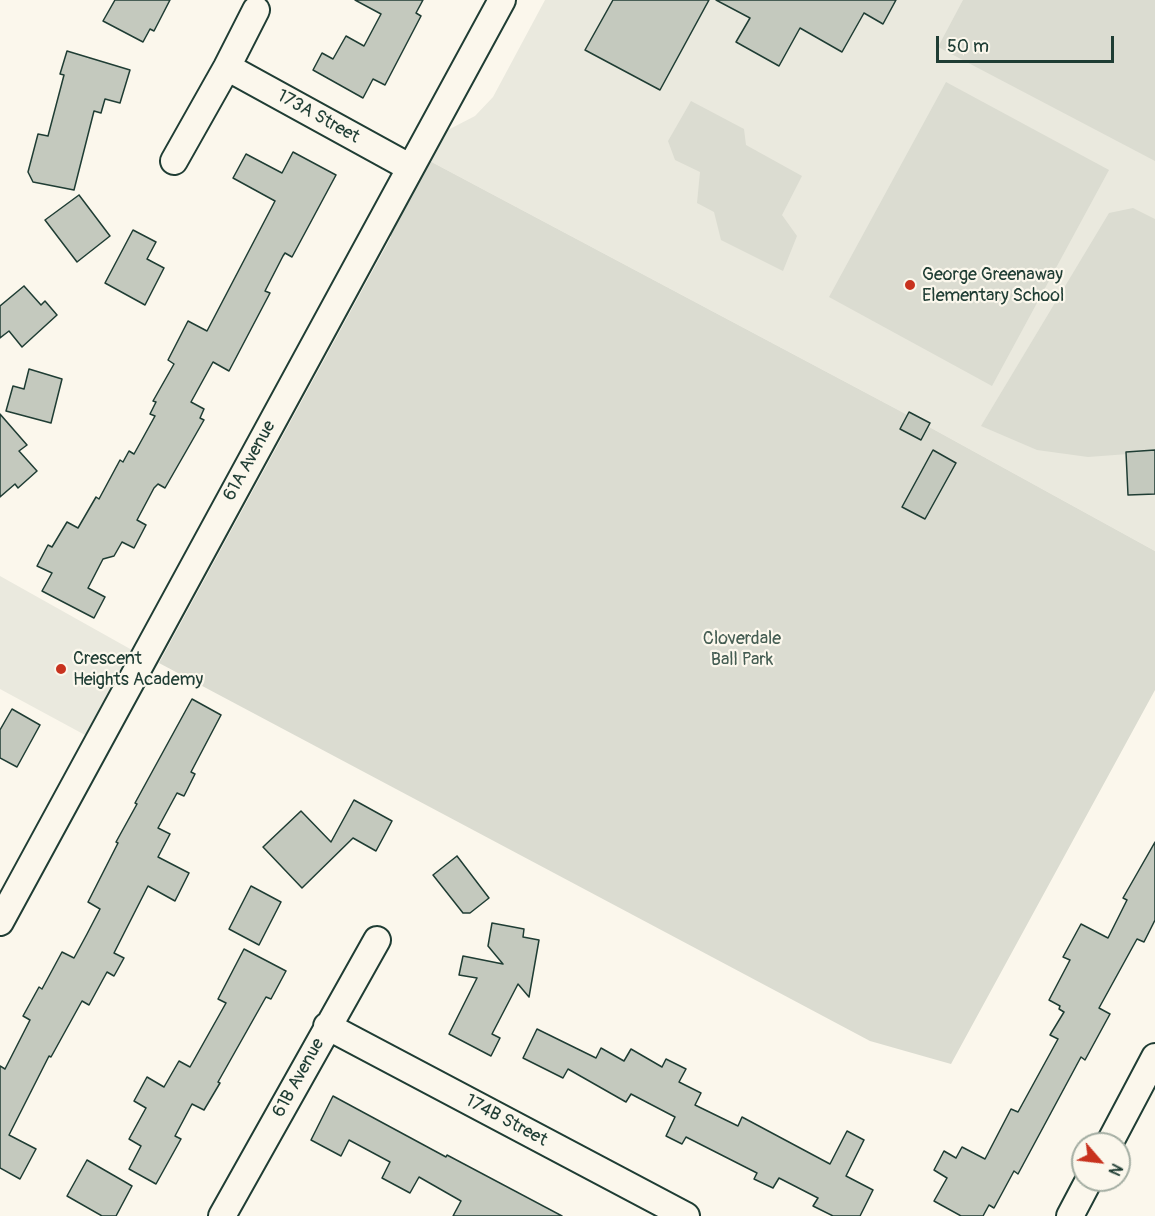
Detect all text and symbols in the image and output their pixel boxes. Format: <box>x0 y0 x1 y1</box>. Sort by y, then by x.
scale bar <box>939 24 1118 62</box>
text: 50 m <box>947 35 989 58</box>
street label: 173A Street <box>273 85 363 149</box>
place label: George Greenaway Elementary School <box>922 264 1064 306</box>
marker: George Greenaway Elementary School <box>903 278 917 292</box>
street label: 61A Avenue <box>219 417 281 505</box>
park label: Cloverdale Ball Park <box>703 628 781 670</box>
place label: Crescent Heights Academy <box>73 648 203 690</box>
marker: Crescent Heights Academy <box>54 662 68 676</box>
street label: 61B Avenue <box>268 1035 330 1121</box>
street label: 174B Street <box>461 1090 551 1152</box>
north arrow <box>1071 1132 1131 1192</box>
text: N <box>1104 1160 1127 1179</box>

